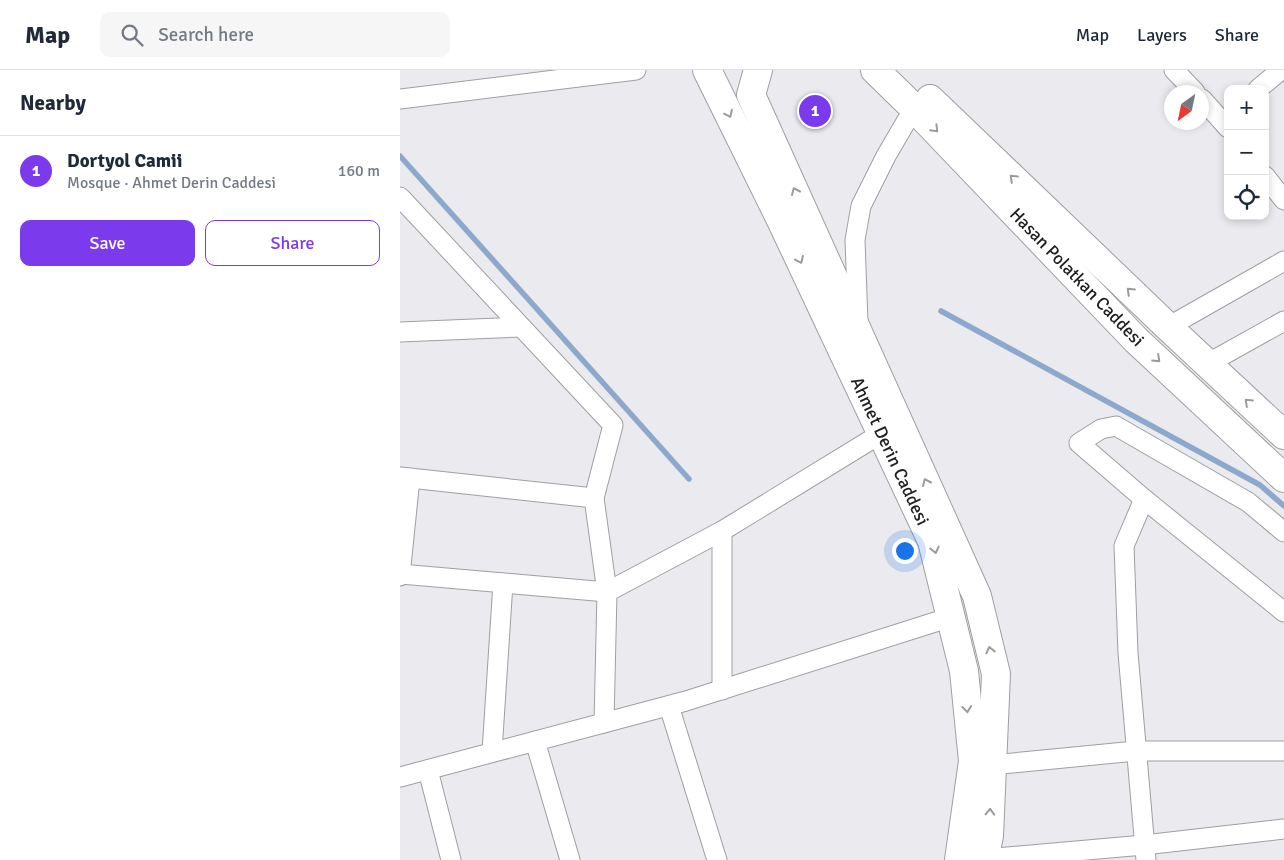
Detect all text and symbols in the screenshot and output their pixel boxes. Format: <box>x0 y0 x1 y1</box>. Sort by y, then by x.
search box <box>100 12 450 57</box>
text: Map <box>25 20 70 50</box>
icon: search <box>118 21 146 49</box>
text: Search here <box>158 23 254 47</box>
text: Map <box>1076 24 1109 46</box>
text: Layers <box>1137 24 1187 46</box>
text: Share <box>1215 24 1259 46</box>
north arrow <box>1164 85 1209 130</box>
map controls <box>1224 85 1269 220</box>
button: + <box>1224 85 1269 130</box>
text: Nearby <box>20 90 86 116</box>
pin: 1 <box>799 92 831 130</box>
one-way arrow <box>723 109 733 118</box>
one-way arrow <box>929 123 938 132</box>
button: − <box>1224 130 1269 175</box>
text: Dortyol Camii <box>67 149 182 173</box>
text: 1 <box>32 161 40 181</box>
text: 160 m <box>338 161 380 181</box>
text: Mosque · Ahmet Derin Caddesi <box>67 173 276 193</box>
one-way arrow <box>1010 175 1019 184</box>
button: locate <box>1224 175 1269 220</box>
one-way arrow <box>790 187 801 196</box>
street label: Hasan Polatkan Caddesi <box>1005 203 1149 351</box>
button: Save <box>20 220 195 266</box>
button: Share <box>205 220 380 266</box>
one-way arrow <box>794 255 804 264</box>
one-way arrow <box>1127 288 1136 297</box>
one-way arrow <box>1152 353 1161 362</box>
street label: Ahmet Derin Caddesi <box>846 373 934 529</box>
one-way arrow <box>1245 399 1254 408</box>
one-way arrow <box>922 478 933 487</box>
your location <box>892 538 918 564</box>
one-way arrow <box>929 545 940 554</box>
one-way arrow <box>985 646 996 654</box>
one-way arrow <box>962 705 973 713</box>
one-way arrow <box>984 807 995 815</box>

